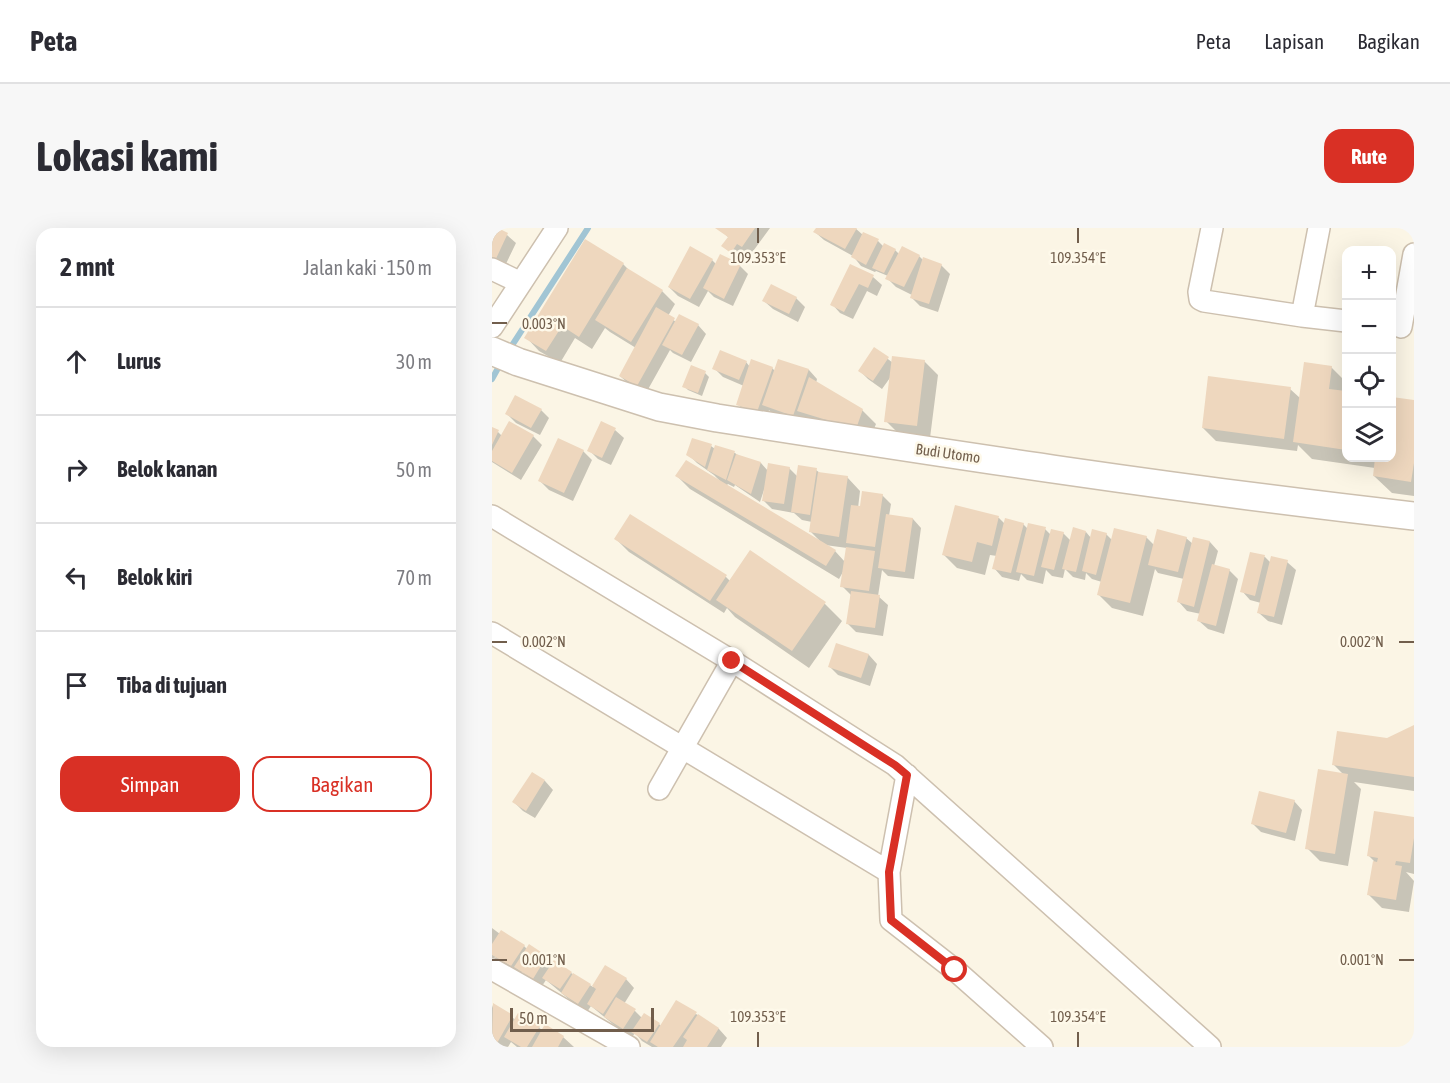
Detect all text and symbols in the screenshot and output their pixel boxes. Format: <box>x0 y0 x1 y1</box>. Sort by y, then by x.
text: Peta <box>30 25 77 57</box>
text: Peta <box>1196 29 1231 53</box>
text: Lapisan <box>1264 29 1324 53</box>
text: Bagikan <box>1357 29 1420 53</box>
button: Rute <box>1324 129 1414 183</box>
text: Lokasi kami <box>36 132 218 180</box>
map controls <box>1342 246 1396 462</box>
button: + <box>1342 246 1396 300</box>
text: 109.353°E <box>730 249 786 266</box>
text: 109.354°E <box>1050 249 1106 266</box>
text: 2 mnt <box>60 252 115 282</box>
text: Jalan kaki · 150 m <box>303 256 432 279</box>
button: − <box>1342 300 1396 354</box>
text: 0.003°N <box>522 315 566 332</box>
icon: ahead <box>60 345 93 378</box>
text: Lurus <box>117 348 161 374</box>
text: 30 m <box>396 350 432 373</box>
button: locate <box>1342 354 1396 408</box>
button: layers <box>1342 408 1396 462</box>
street label: Budi Utomo <box>915 440 981 466</box>
icon: right <box>60 453 93 486</box>
text: Belok kanan <box>117 456 218 482</box>
text: 50 m <box>396 458 432 481</box>
icon: left <box>60 561 93 594</box>
text: Belok kiri <box>117 564 192 590</box>
text: 70 m <box>396 566 432 589</box>
text: 0.002°N <box>522 633 566 650</box>
text: 0.002°N <box>1340 633 1384 650</box>
route end <box>718 647 744 673</box>
icon: arrive <box>60 669 93 702</box>
text: Tiba di tujuan <box>117 672 227 698</box>
button: Simpan <box>60 756 240 812</box>
button: Bagikan <box>252 756 432 812</box>
text: 0.001°N <box>522 951 566 968</box>
text: 0.001°N <box>1340 951 1384 968</box>
route start <box>941 956 967 982</box>
scale bar <box>510 1005 654 1032</box>
text: 109.353°E <box>730 1008 786 1025</box>
text: 109.354°E <box>1050 1008 1106 1025</box>
text: 50 m <box>519 1009 548 1027</box>

